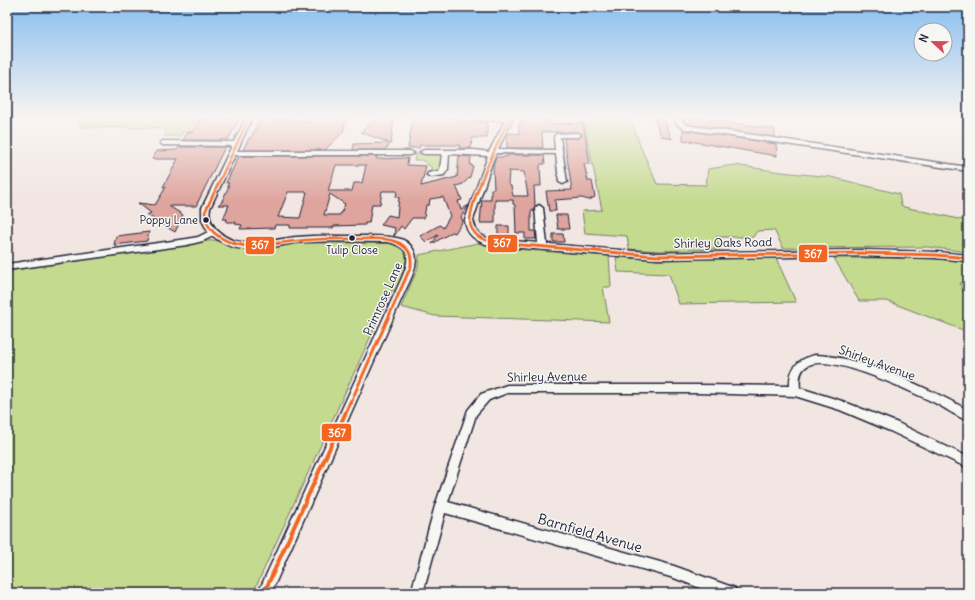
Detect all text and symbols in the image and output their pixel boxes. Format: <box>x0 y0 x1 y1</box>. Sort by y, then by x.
north arrow <box>913 22 953 62</box>
text: N <box>916 32 932 44</box>
place label: Poppy Lane <box>140 213 198 227</box>
marker: Poppy Lane <box>201 215 211 225</box>
marker: Tulip Close <box>347 233 357 243</box>
line badge: 367 <box>487 234 518 253</box>
street label: Shirley Oaks Road <box>674 234 772 251</box>
line badge: 367 <box>245 236 275 255</box>
text: 367 <box>493 236 512 250</box>
text: 367 <box>251 238 270 252</box>
place label: Tulip Close <box>326 243 378 257</box>
line badge: 367 <box>798 244 828 263</box>
text: 367 <box>804 247 823 261</box>
street label: Primrose Lane <box>360 260 405 338</box>
street label: Shirley Avenue <box>837 342 917 383</box>
street label: Shirley Avenue <box>507 368 587 385</box>
line badge: 367 <box>321 423 352 442</box>
text: 367 <box>328 426 347 440</box>
street label: Barnfield Avenue <box>536 509 644 557</box>

